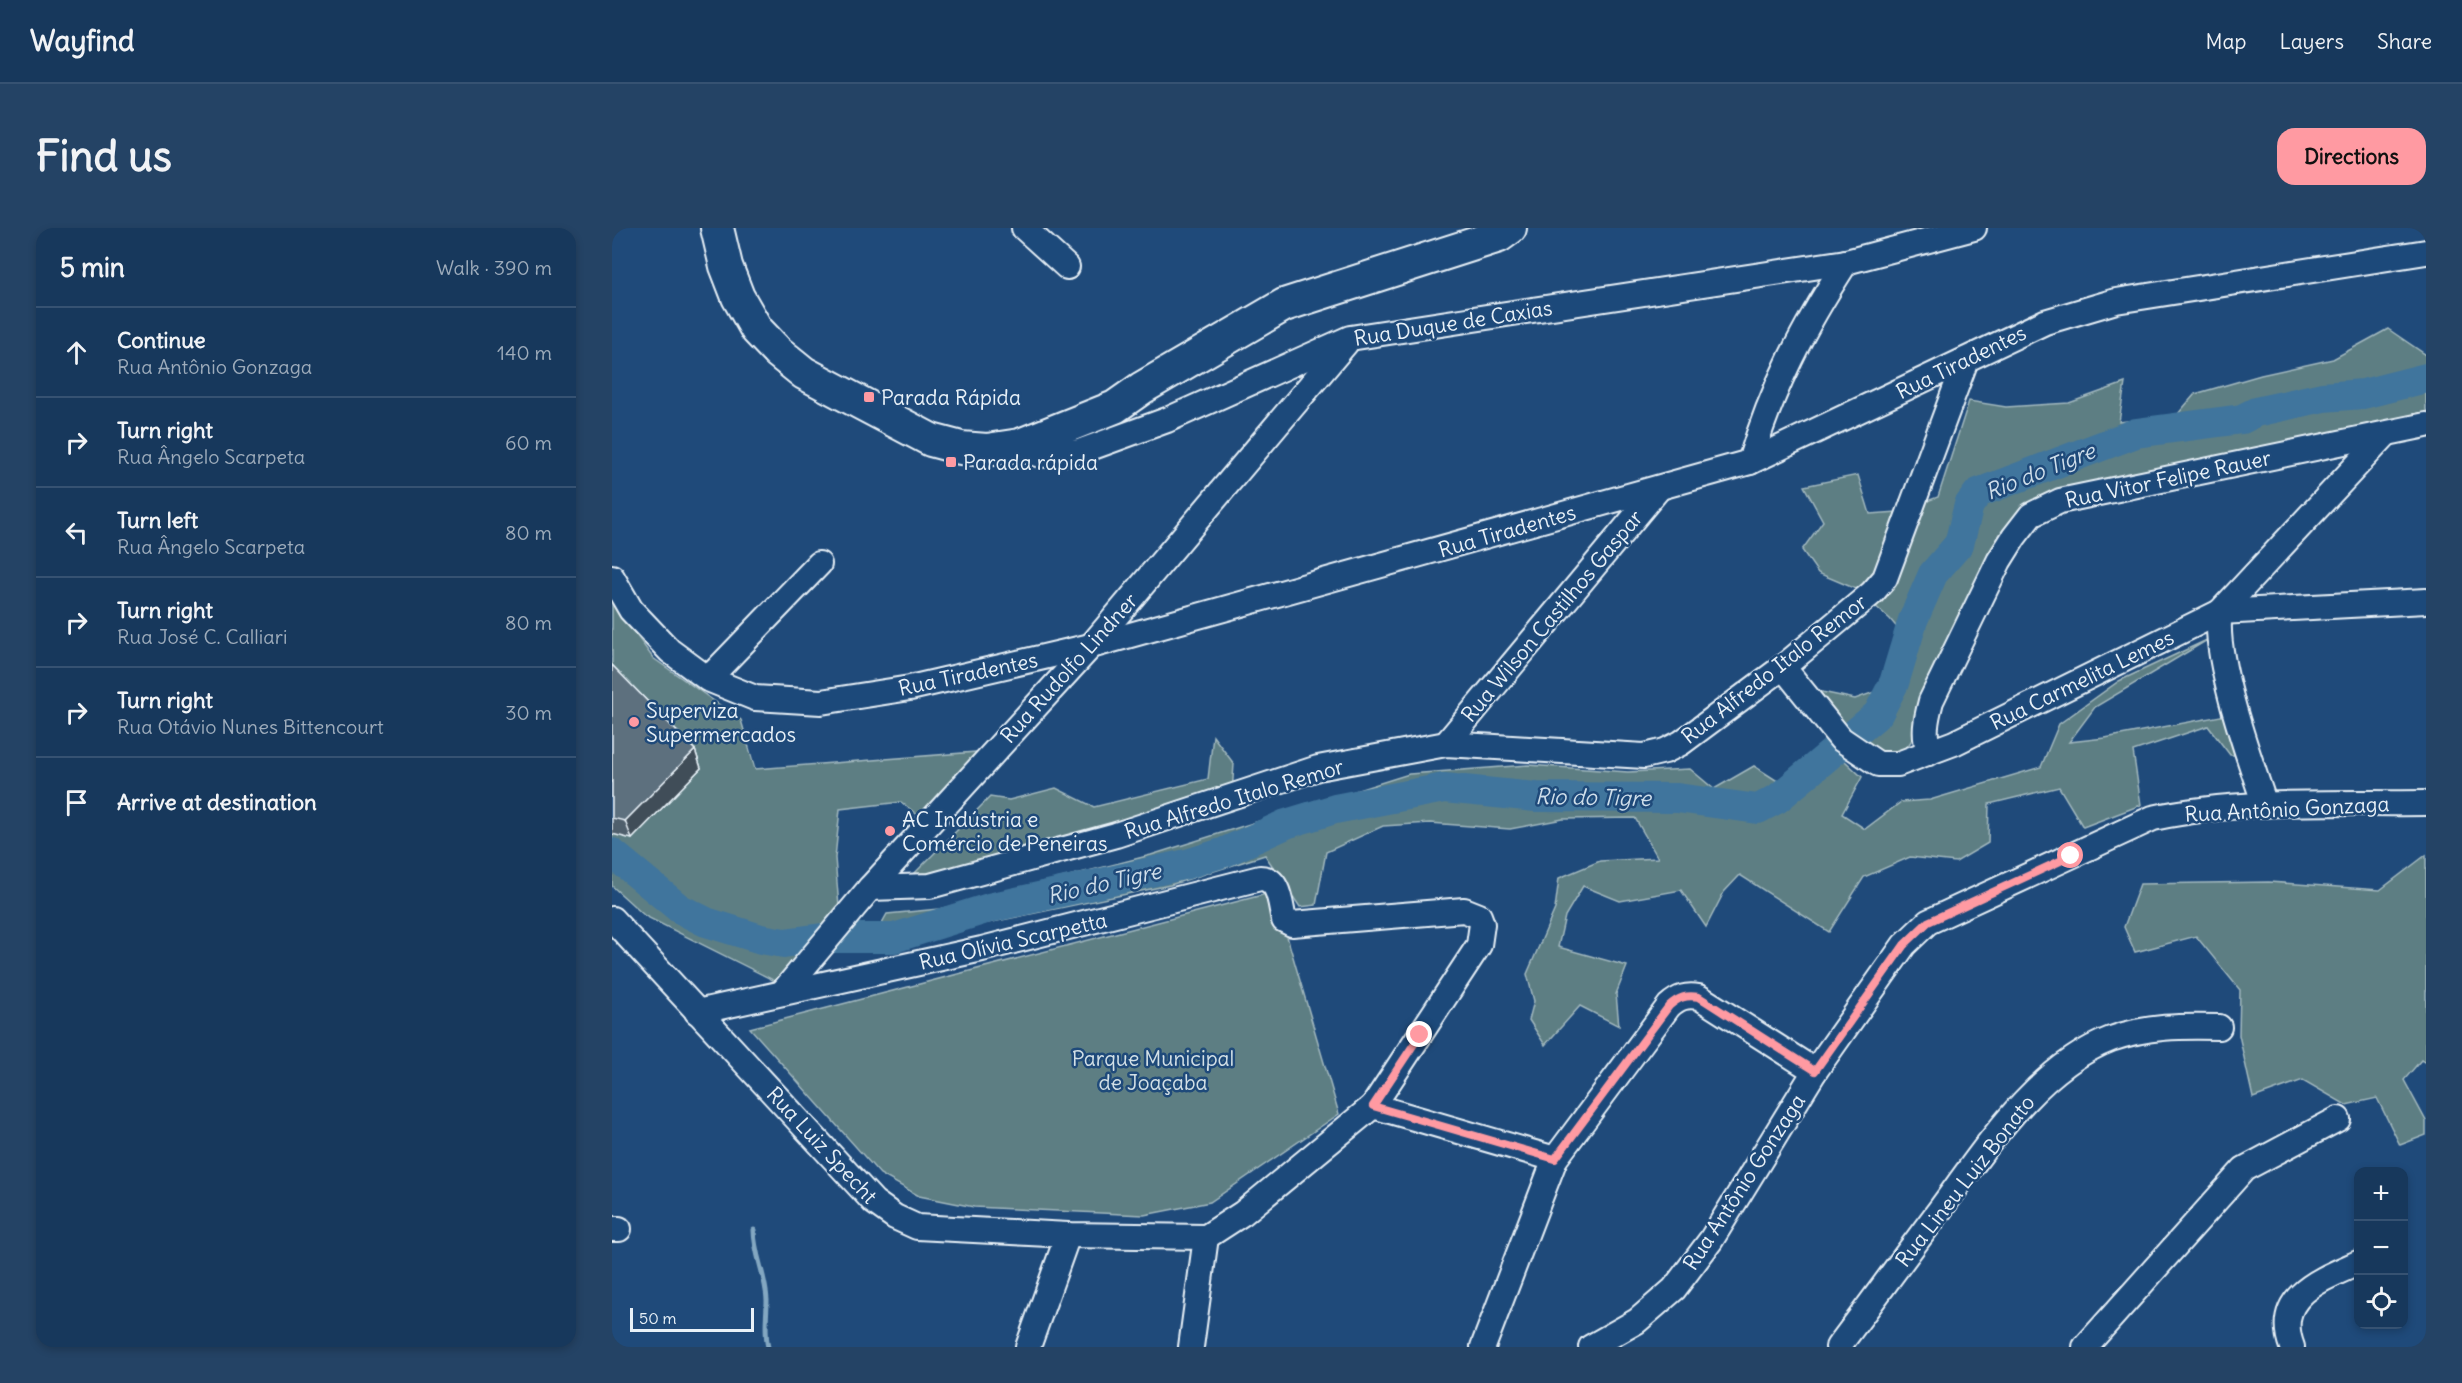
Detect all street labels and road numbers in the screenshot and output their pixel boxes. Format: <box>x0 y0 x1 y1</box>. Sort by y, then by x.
street label: Rua Duque de Caxias <box>1352 294 1554 352</box>
street label: Rua Tiradentes <box>1891 319 2031 405</box>
street label: Rua Vitor Felipe Rauer <box>2063 444 2274 514</box>
street label: Rua Tiradentes <box>1435 499 1579 563</box>
street label: Rua Wilson Castilhos Gaspar <box>1455 504 1649 728</box>
street label: Rua Rudolfo Lindner <box>994 587 1144 749</box>
street label: Rua Alfredo Italo Remor <box>1676 588 1873 750</box>
street label: Rua Carmelita Lemes <box>1986 624 2178 736</box>
street label: Rua Tiradentes <box>896 646 1040 702</box>
street label: Rua Alfredo Italo Remor <box>1121 753 1347 845</box>
street label: Rua Antônio Gonzaga <box>2184 790 2390 828</box>
street label: Rua Olívia Scarpetta <box>916 906 1110 976</box>
street label: Rua Luiz Specht <box>761 1081 883 1209</box>
street label: Rua Antônio Gonzaga <box>1677 1089 1811 1275</box>
street label: Rua Lineu Luiz Bonato <box>1889 1090 2041 1272</box>

